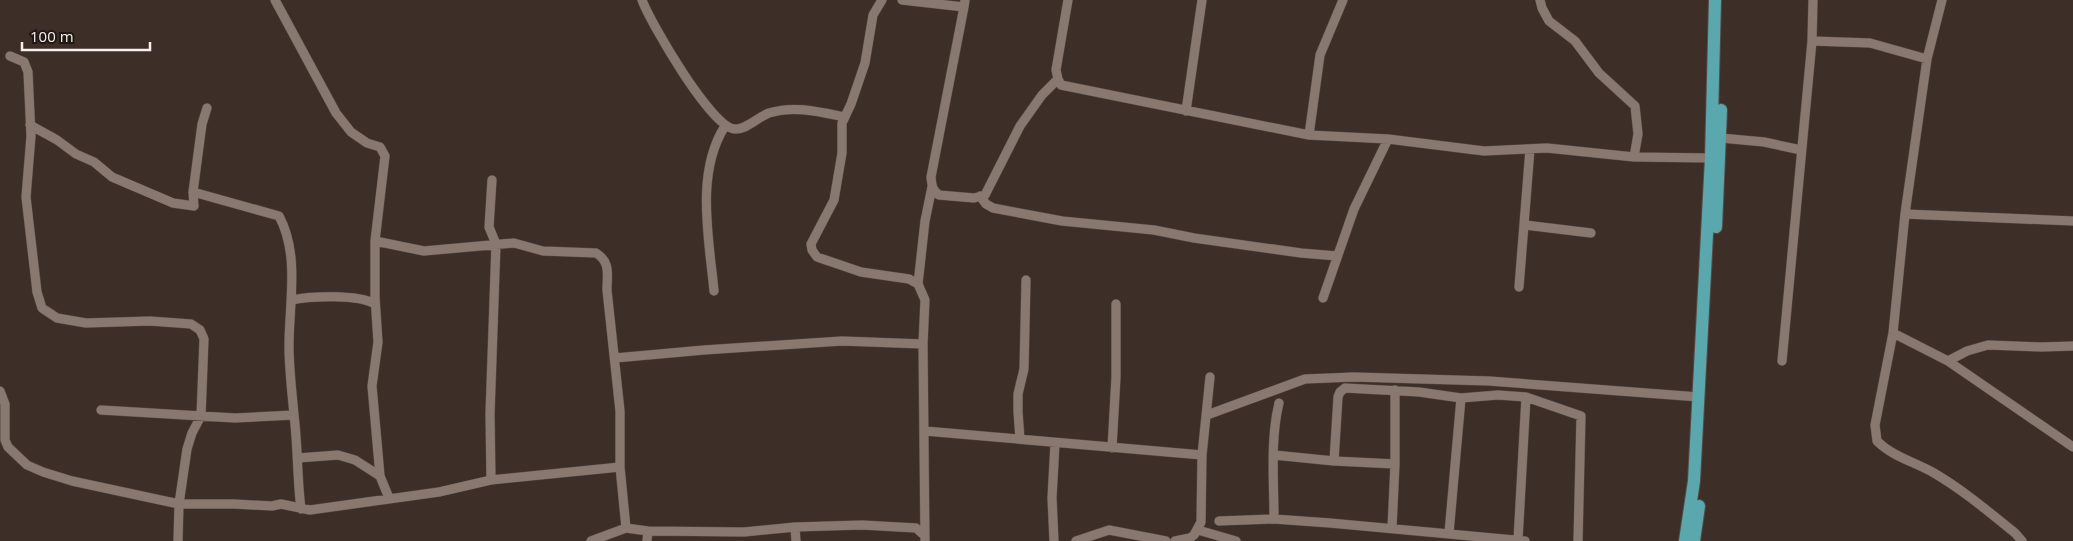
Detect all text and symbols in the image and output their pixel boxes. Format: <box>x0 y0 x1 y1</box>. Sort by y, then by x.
scale bar <box>22 20 150 52</box>
text: 100 m <box>30 26 74 46</box>

